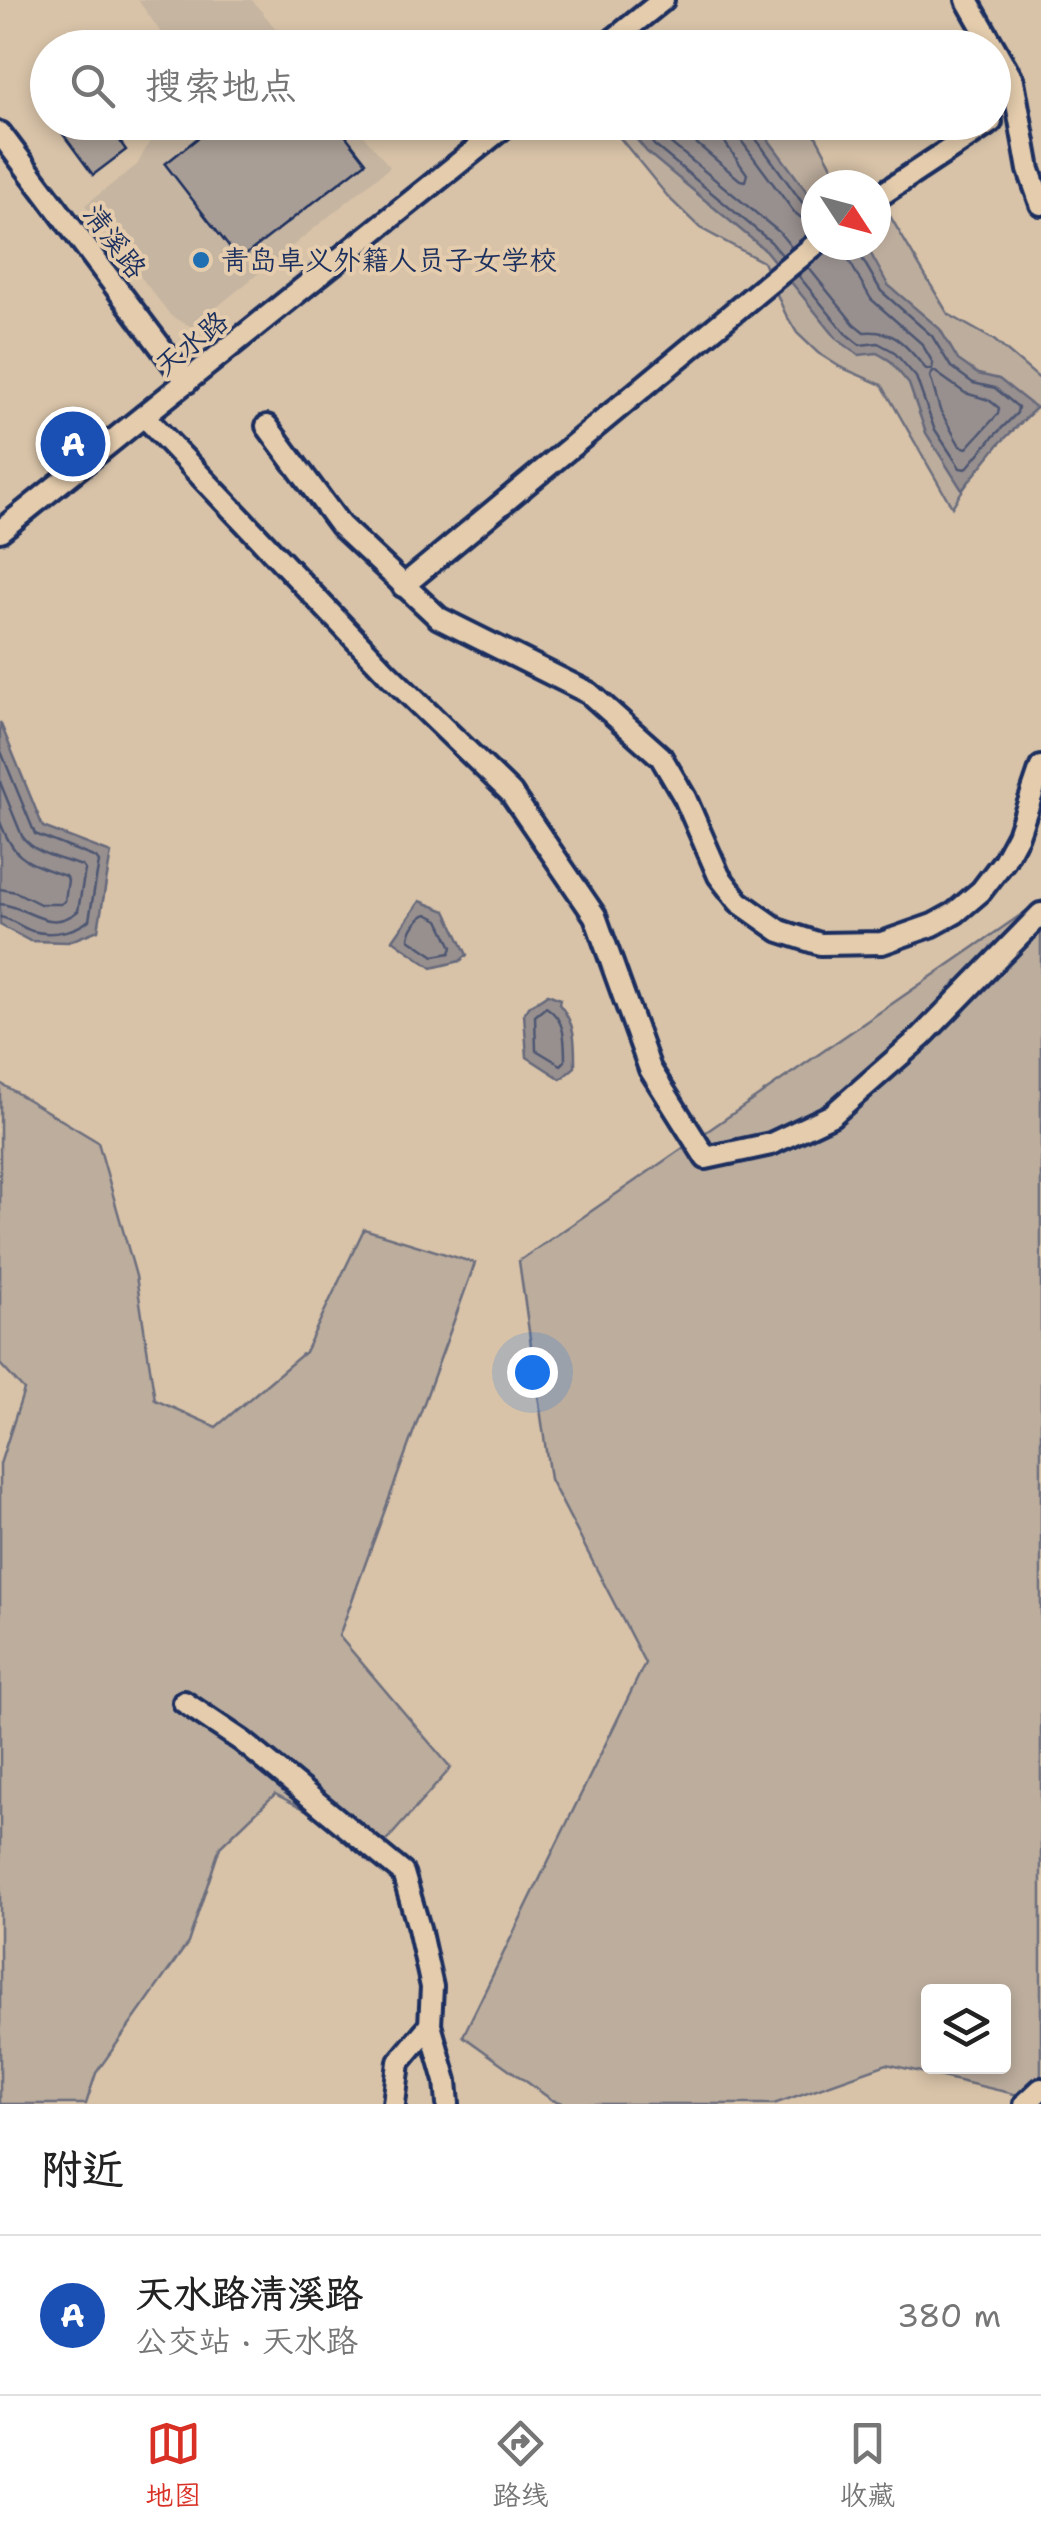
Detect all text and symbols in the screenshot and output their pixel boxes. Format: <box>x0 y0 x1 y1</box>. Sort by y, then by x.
search box <box>30 30 1011 140</box>
icon: search <box>65 58 120 113</box>
text: 搜索地点 <box>145 60 297 111</box>
north arrow <box>801 170 891 260</box>
street label: 清溪路 <box>75 196 155 286</box>
place label: 青岛卓义外籍人员子女学校 <box>221 241 557 279</box>
marker: 青岛卓义外籍人员子女学校 <box>190 249 212 271</box>
street label: 天水路 <box>146 302 236 384</box>
pin: A <box>40 406 106 482</box>
your location <box>507 1347 558 1398</box>
map controls <box>921 1984 1011 2074</box>
button: layers <box>921 1984 1011 2074</box>
text: 附近 <box>40 2141 124 2197</box>
text: 天水路清溪路 <box>135 2268 363 2319</box>
text: A <box>60 2294 85 2337</box>
text: 380 m <box>897 2294 1001 2337</box>
text: 公交站 · 天水路 <box>135 2319 358 2362</box>
tab: 地图 <box>145 2416 202 2514</box>
tab: 路线 <box>492 2416 549 2514</box>
tab: 收藏 <box>839 2416 896 2514</box>

